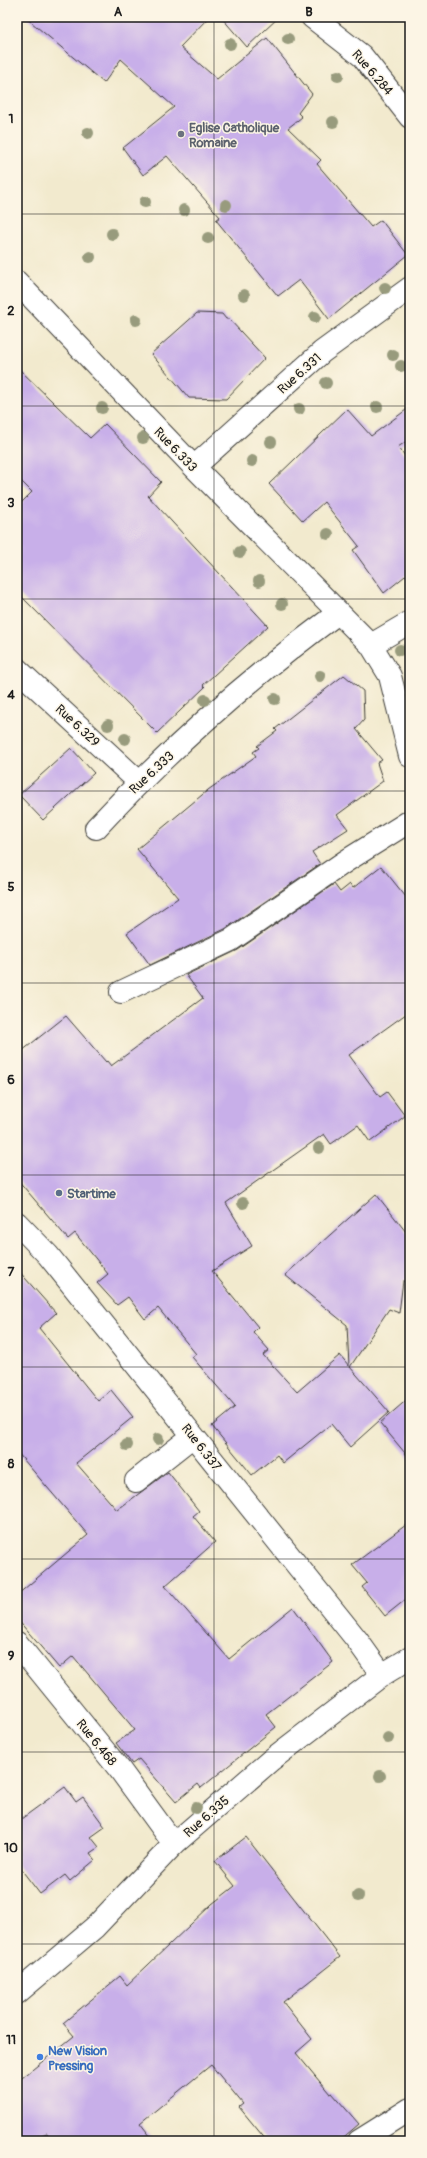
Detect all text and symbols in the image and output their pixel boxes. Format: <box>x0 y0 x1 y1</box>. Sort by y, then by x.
text: A <box>114 4 123 20</box>
text: B <box>305 4 313 20</box>
street label: Rue 6.284 <box>348 47 397 99</box>
text: 1 <box>8 111 14 127</box>
place label: Eglise Catholique Romaine <box>189 120 280 151</box>
marker: Eglise Catholique Romaine <box>176 129 186 139</box>
text: 2 <box>7 303 15 319</box>
street label: Rue 6.331 <box>275 350 325 398</box>
street label: Rue 6.333 <box>150 424 200 475</box>
text: 3 <box>7 495 15 511</box>
text: 4 <box>7 687 15 703</box>
street label: Rue 6.329 <box>52 701 103 751</box>
street label: Rue 6.333 <box>126 748 177 798</box>
text: 5 <box>7 879 15 895</box>
text: 6 <box>7 1072 15 1088</box>
place label: Startime <box>67 1186 116 1202</box>
marker: Startime <box>54 1188 64 1198</box>
text: 7 <box>8 1264 15 1280</box>
street label: Rue 6.337 <box>178 1421 225 1474</box>
text: 8 <box>8 1456 15 1472</box>
text: 9 <box>8 1648 15 1664</box>
street label: Rue 6.468 <box>73 1716 120 1770</box>
street label: Rue 6.335 <box>181 1793 233 1841</box>
text: 10 <box>4 1840 18 1856</box>
text: 11 <box>6 2032 16 2048</box>
place label: New Vision Pressing <box>48 2043 108 2074</box>
marker: New Vision Pressing <box>35 2052 45 2062</box>

